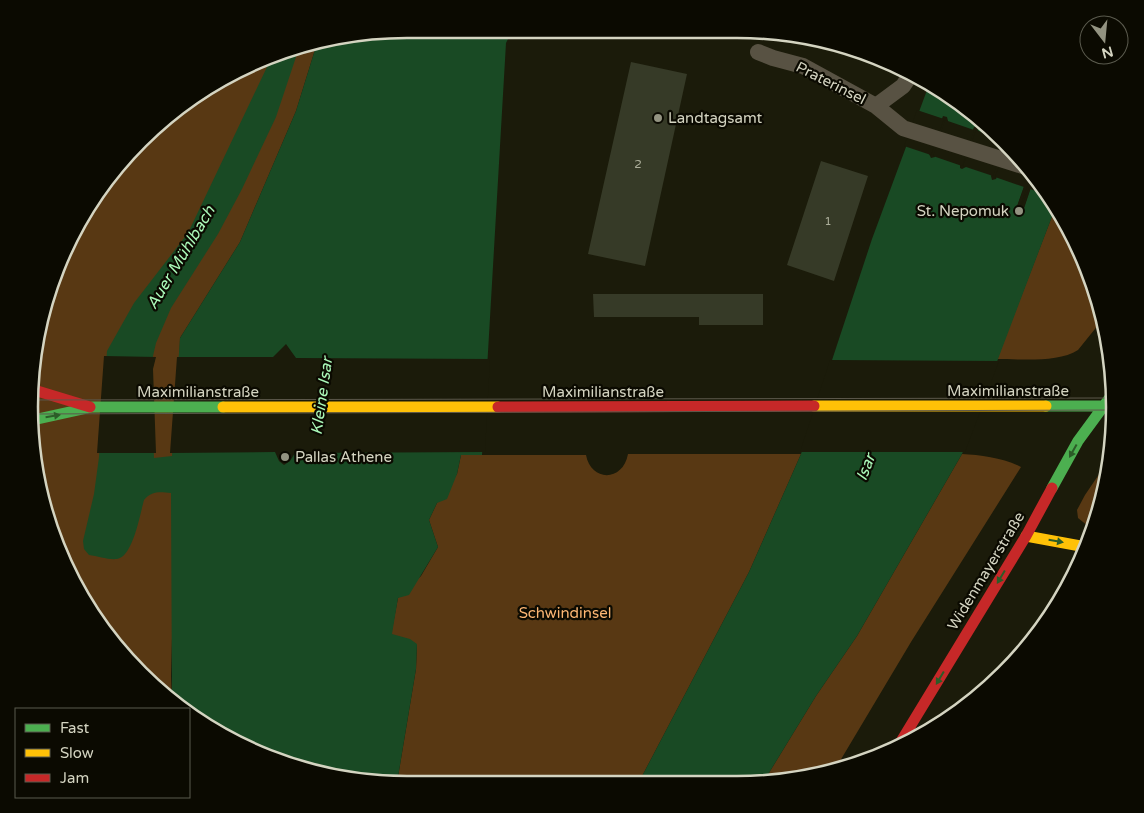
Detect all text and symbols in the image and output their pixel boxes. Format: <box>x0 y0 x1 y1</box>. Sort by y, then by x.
north arrow <box>1079 15 1129 65</box>
text: N <box>1100 42 1115 62</box>
street label: Praterinsel <box>793 58 869 108</box>
place label: Landtagsamt <box>668 109 763 127</box>
marker: Landtagsamt <box>652 112 664 124</box>
house number: 2 <box>634 157 642 171</box>
water label: Auer Mühlbach <box>142 201 220 313</box>
place label: St. Nepomuk <box>917 202 1009 220</box>
marker: St. Nepomuk <box>1013 205 1025 217</box>
house number: 1 <box>824 214 832 228</box>
water label: Kleine Isar <box>307 354 338 436</box>
street label: Maximilianstraße <box>947 382 1069 400</box>
street label: Maximilianstraße <box>137 383 259 401</box>
street label: Maximilianstraße <box>542 383 664 401</box>
one-way arrow <box>45 411 61 419</box>
one-way arrow <box>1069 443 1077 458</box>
place label: Pallas Athene <box>295 448 392 466</box>
water label: Isar <box>852 449 881 484</box>
marker: Pallas Athene <box>279 451 291 463</box>
street label: Widenmayerstraße <box>944 509 1028 633</box>
one-way arrow <box>1049 538 1065 546</box>
one-way arrow <box>996 571 1005 584</box>
park label: Schwindinsel <box>519 604 611 622</box>
one-way arrow <box>935 671 944 684</box>
legend <box>15 708 190 798</box>
text: Fast <box>60 719 90 737</box>
text: Slow <box>60 744 94 762</box>
text: Jam <box>60 769 89 787</box>

